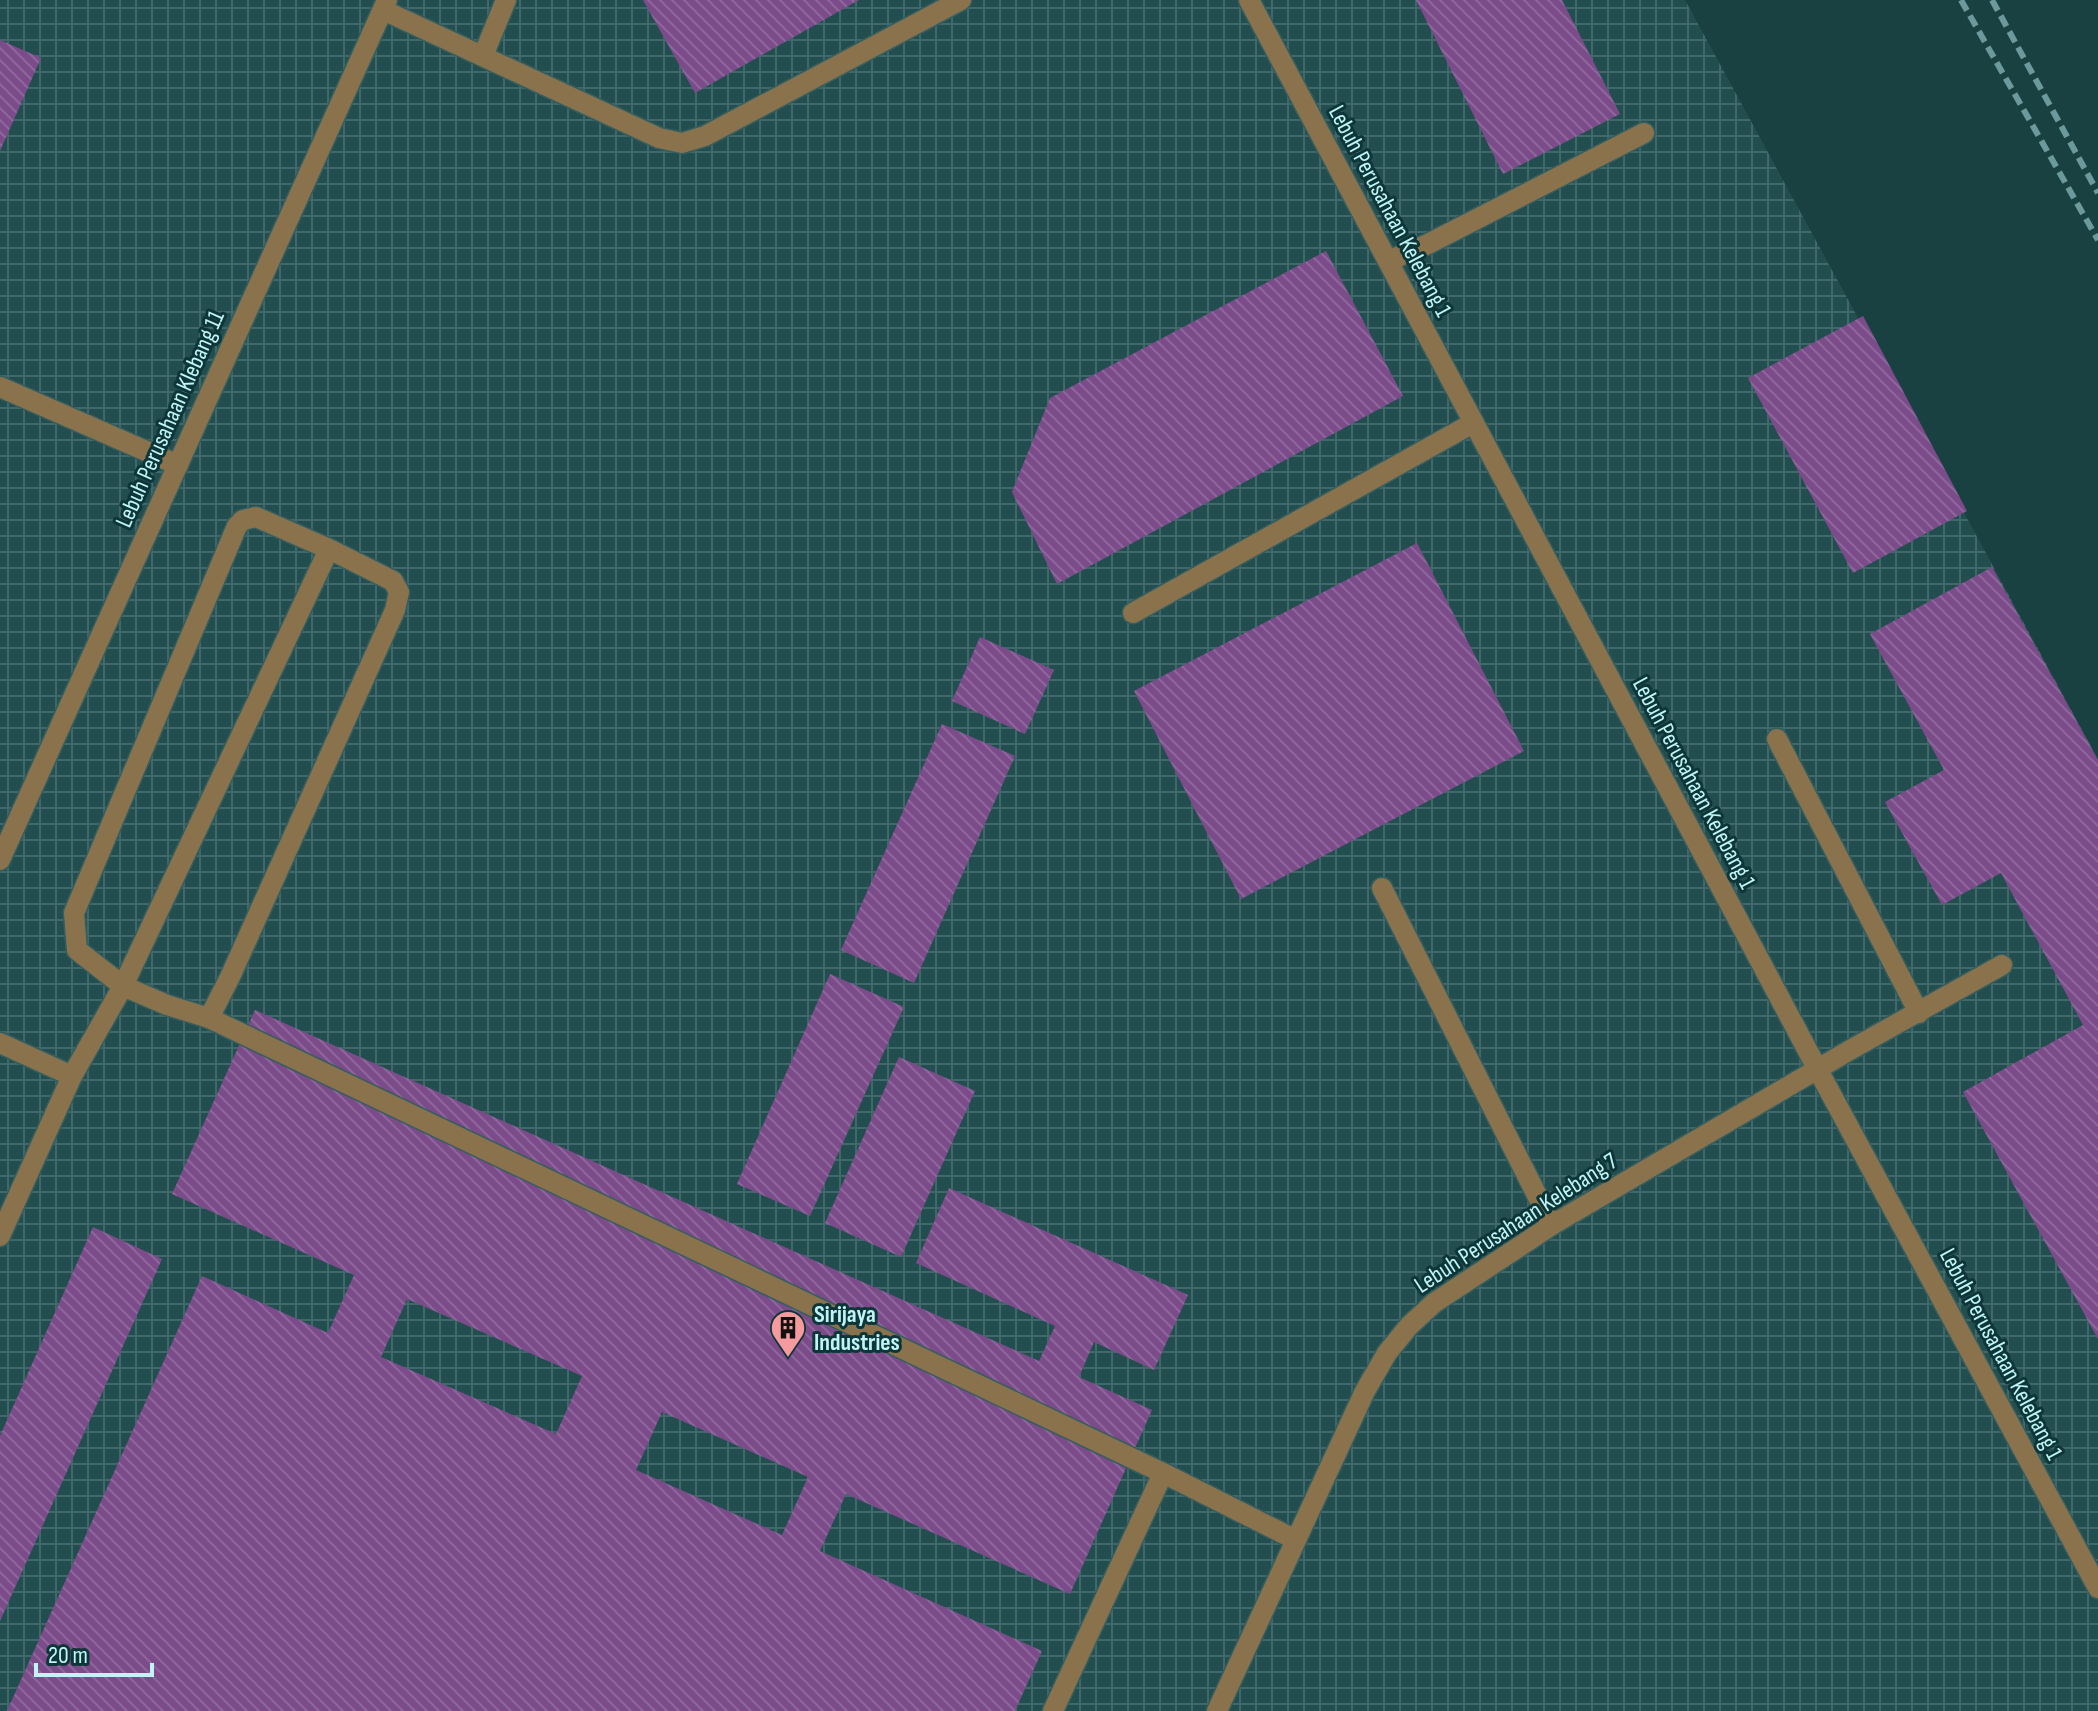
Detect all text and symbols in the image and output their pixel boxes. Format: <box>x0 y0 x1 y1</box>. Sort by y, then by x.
street label: Lebuh Perusahaan Kelebang 1 <box>1322 100 1458 322</box>
street label: Lebuh Perusahaan Klebang 11 <box>109 306 231 532</box>
street label: Lebuh Perusahaan Kelebang 1 <box>1626 672 1762 894</box>
street label: Lebuh Perusahaan Kelebang 7 <box>1409 1146 1623 1300</box>
street label: Lebuh Perusahaan Kelebang 1 <box>1933 1243 2069 1465</box>
place label: Sirijaya Industries <box>814 1300 900 1357</box>
building icon: Sirijaya Industries <box>769 1309 807 1359</box>
scale bar <box>36 1627 152 1677</box>
text: 20 m <box>48 1641 88 1670</box>

